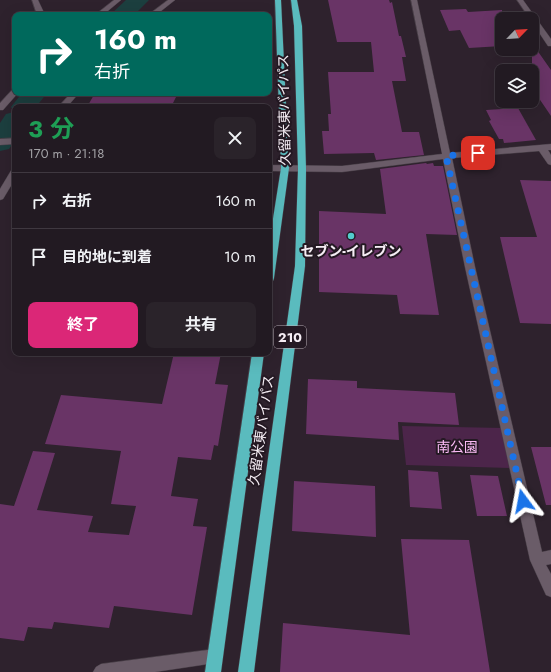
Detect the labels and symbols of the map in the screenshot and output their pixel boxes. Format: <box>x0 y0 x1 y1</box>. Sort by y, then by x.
north arrow <box>495 12 539 56</box>
street label: 久留米東バイパス <box>273 54 295 166</box>
pin <box>461 136 495 170</box>
marker: セブン-イレブン <box>346 231 356 241</box>
place label: セブン-イレブン <box>300 241 402 261</box>
road number: 210 <box>274 326 306 348</box>
street label: 久留米東バイパス <box>243 373 279 487</box>
park label: 南公園 <box>436 437 478 457</box>
position arrow <box>502 480 544 522</box>

